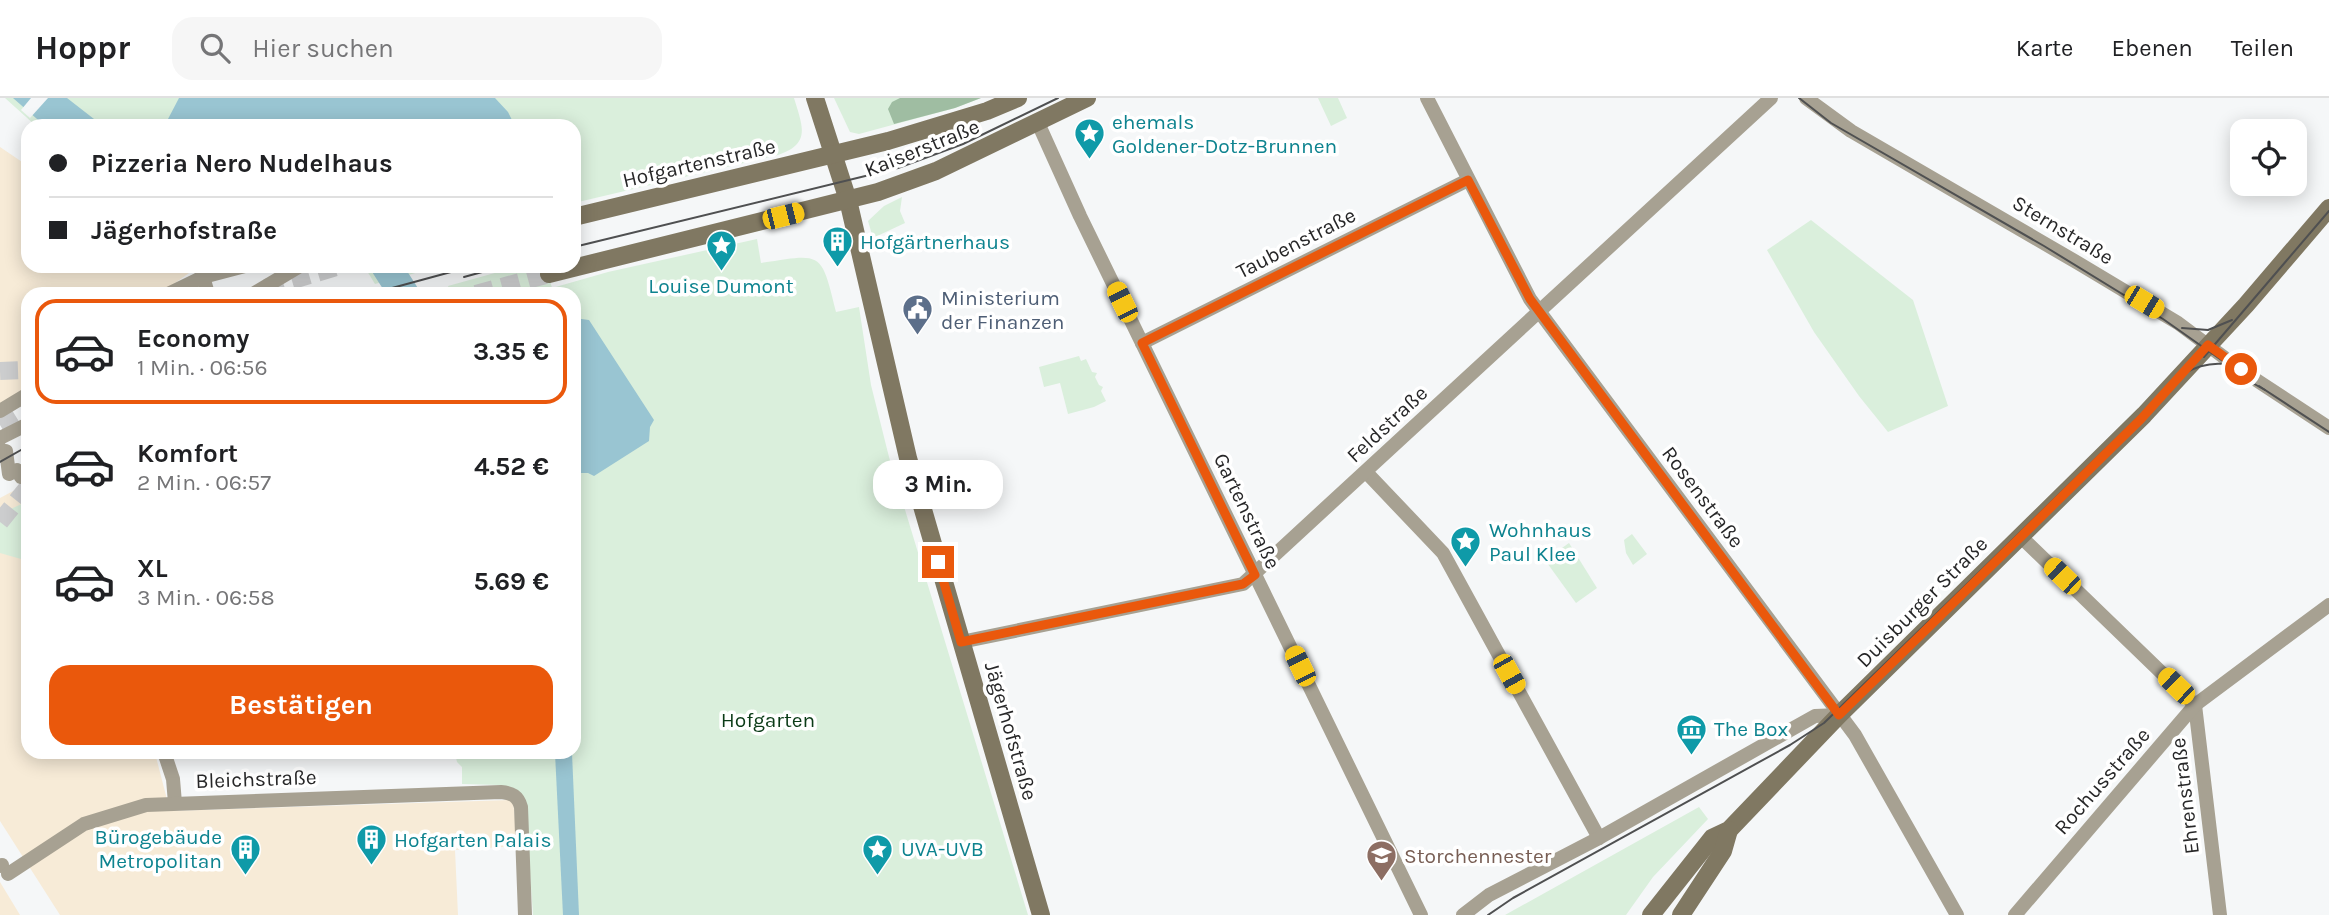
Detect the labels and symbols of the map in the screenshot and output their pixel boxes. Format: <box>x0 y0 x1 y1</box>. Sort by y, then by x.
place label: ehemals Goldener-Dotz-Brunnen <box>1112 110 1337 158</box>
street label: Kaiserstraße <box>861 114 983 182</box>
place icon: ehemals Goldener-Dotz-Brunnen <box>1072 117 1106 161</box>
street label: Hofgartenstraße <box>620 134 778 192</box>
street label: Sternstraße <box>2008 191 2118 269</box>
car <box>761 201 806 231</box>
street label: Taubenstraße <box>1232 203 1360 283</box>
building icon: Hofgärtnerhaus <box>820 225 854 269</box>
place icon: Louise Dumont <box>704 229 738 273</box>
place label: Hofgärtnerhaus <box>860 230 1010 254</box>
place label: Louise Dumont <box>648 274 794 298</box>
car <box>1104 279 1141 325</box>
car <box>2121 282 2168 322</box>
place label: Ministerium der Finanzen <box>941 286 1064 334</box>
public building icon: Ministerium der Finanzen <box>901 293 935 337</box>
route start <box>2225 353 2257 385</box>
street label: Feldstraße <box>1342 381 1432 467</box>
street label: Rosenstraße <box>1657 442 1749 552</box>
street label: Gartenstraße <box>1209 449 1285 573</box>
callout: 3 Min. <box>873 461 1003 510</box>
place label: Wohnhaus Paul Klee <box>1489 518 1592 566</box>
place icon: Wohnhaus Paul Klee <box>1449 525 1483 569</box>
street label: Duisburger Straße <box>1852 532 1992 672</box>
route end <box>922 546 954 578</box>
car <box>2040 554 2085 598</box>
car <box>1282 643 1319 689</box>
car <box>1490 651 1529 697</box>
street label: Jägerhofstraße <box>980 659 1042 803</box>
car <box>2154 664 2199 708</box>
park label: Hofgarten <box>721 708 815 732</box>
museum icon: The Box <box>1674 712 1708 756</box>
place label: The Box <box>1714 717 1788 741</box>
street label: Rochusstraße <box>2049 723 2155 839</box>
street label: Ehrenstraße <box>2166 736 2204 856</box>
street label: Bleichstraße <box>195 765 317 793</box>
building icon: Hofgarten Palais <box>354 823 388 867</box>
place label: Bürogebäude Metropolitan <box>95 825 222 873</box>
place label: Hofgarten Palais <box>394 828 551 852</box>
building icon: Bürogebäude Metropolitan <box>228 832 262 876</box>
place icon: UVA-UVB <box>861 832 895 876</box>
place label: UVA-UVB <box>901 837 984 861</box>
school or university icon: Storchennester <box>1364 839 1398 883</box>
place label: Storchennester <box>1404 844 1552 868</box>

